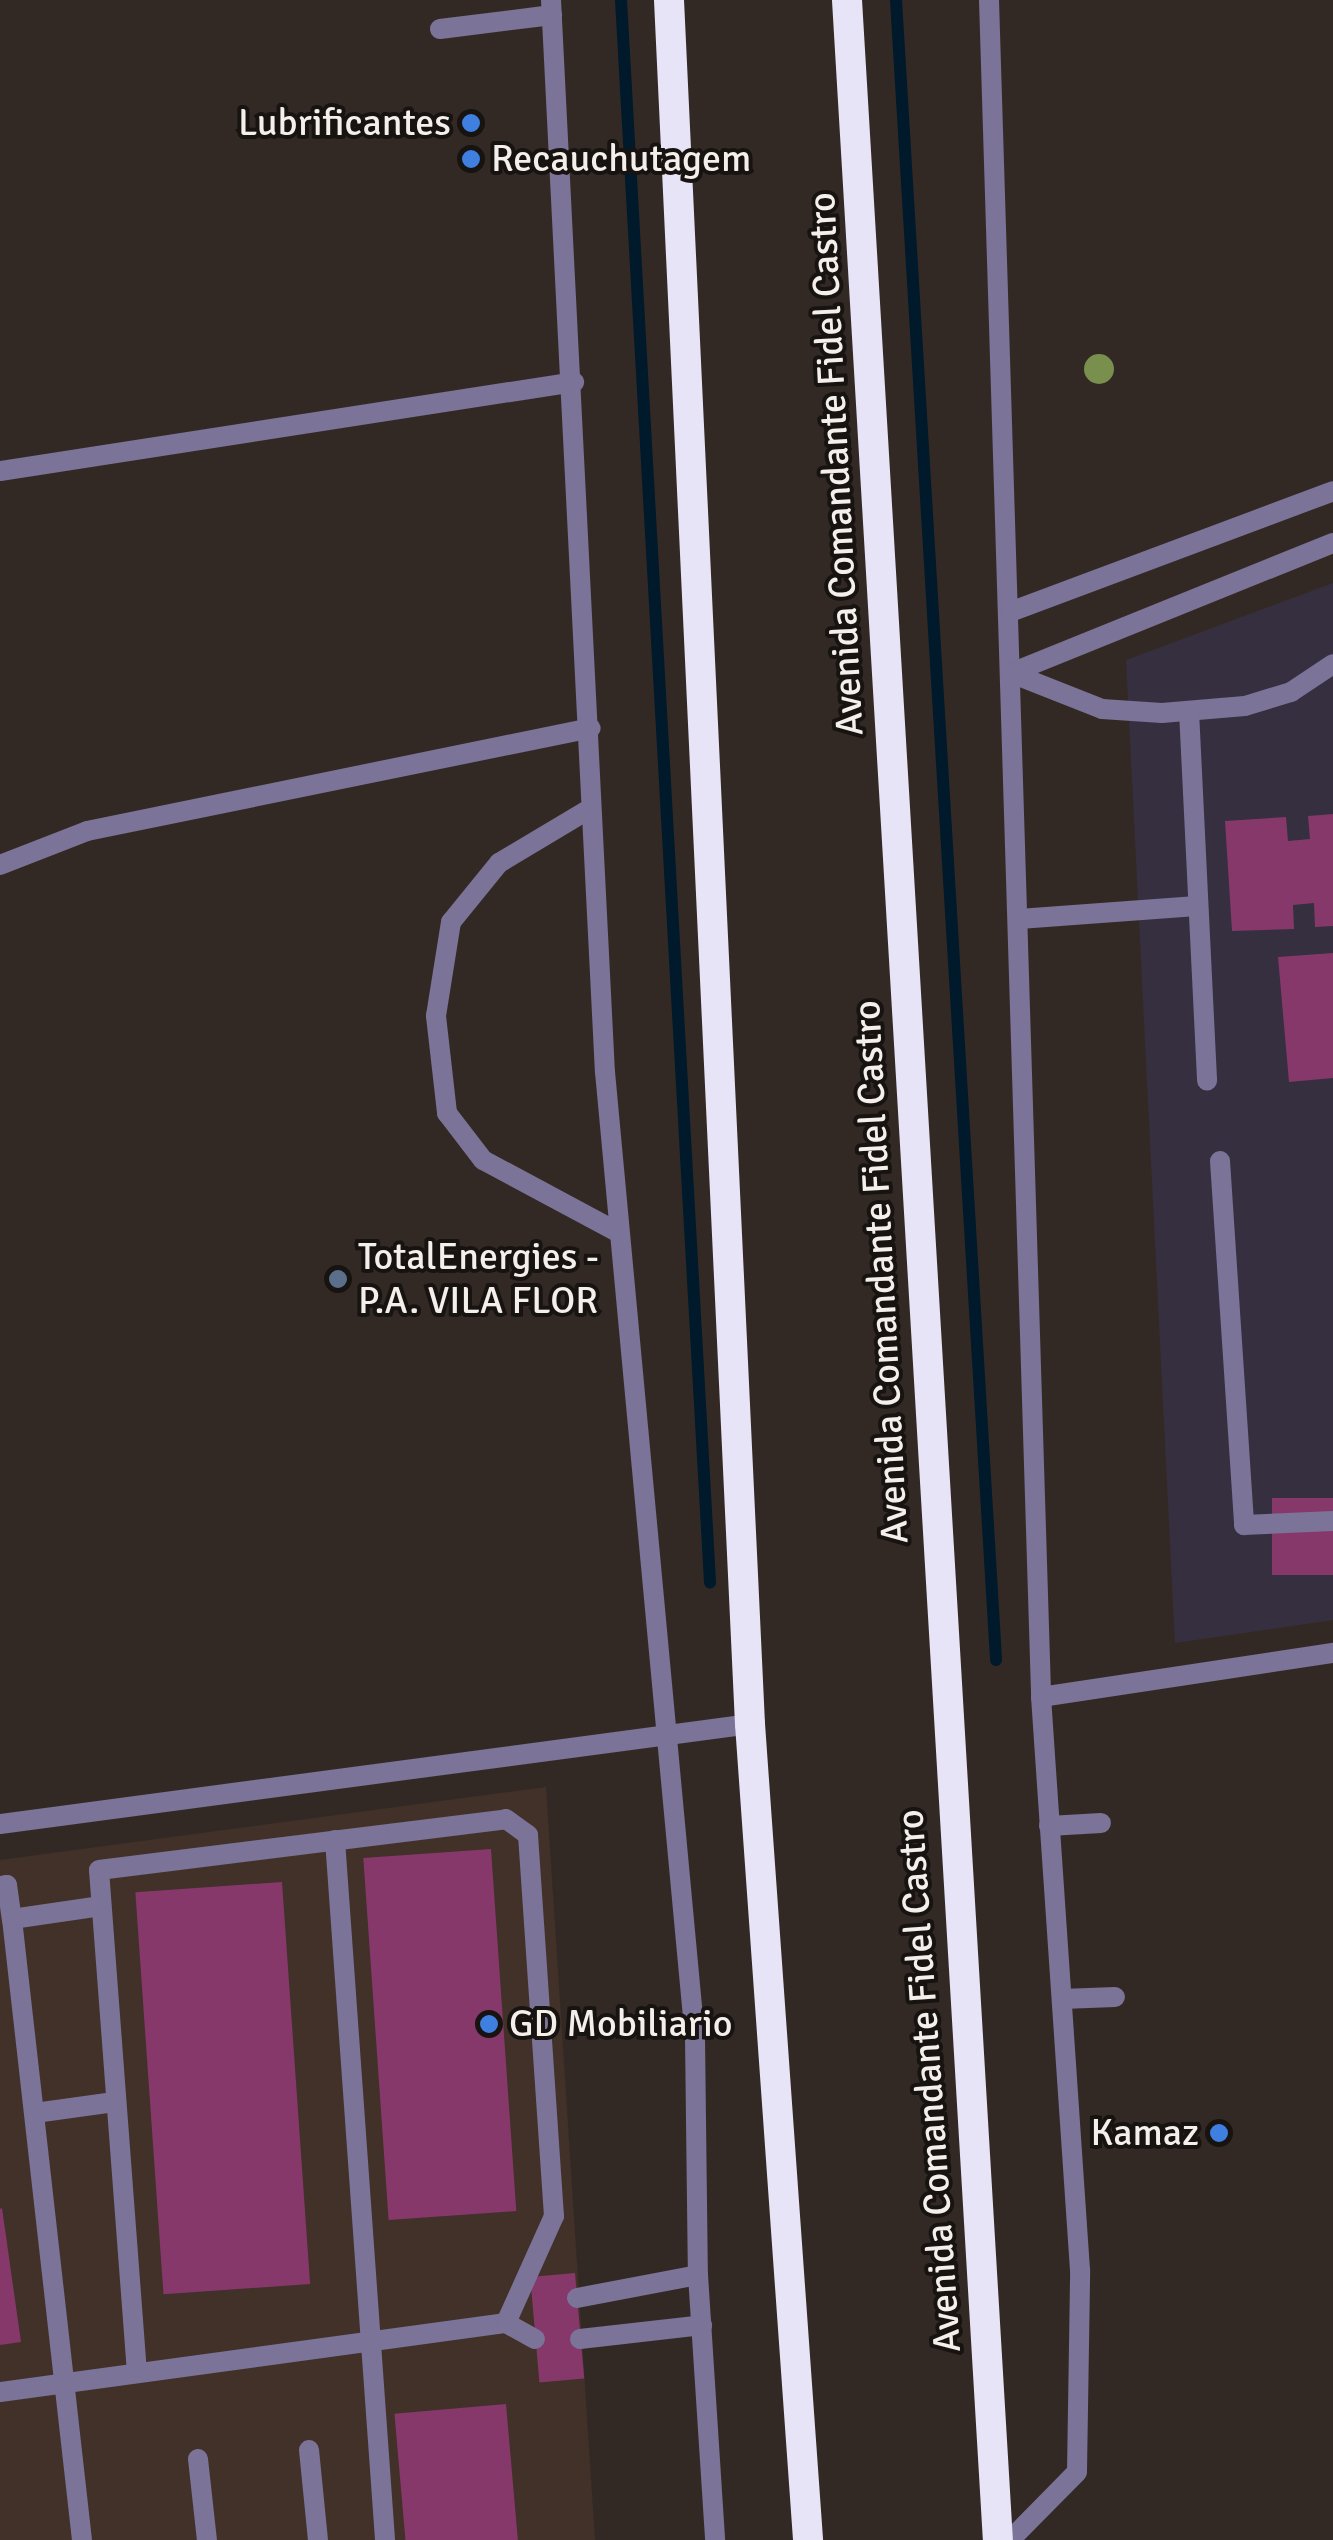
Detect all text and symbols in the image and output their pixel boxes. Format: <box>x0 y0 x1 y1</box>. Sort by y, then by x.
place label: Lubrificantes <box>238 100 451 146</box>
marker: Lubrificantes <box>460 112 482 134</box>
place label: Recauchutagem <box>491 136 751 182</box>
marker: Recauchutagem <box>460 148 482 170</box>
street label: Avenida Comandante Fidel Castro <box>799 191 873 737</box>
street label: Avenida Comandante Fidel Castro <box>844 999 918 1545</box>
place label: TotalEnergies - P.A. VILA FLOR <box>358 1234 599 1324</box>
marker: TotalEnergies - P.A. VILA FLOR <box>327 1268 349 1290</box>
street label: Avenida Comandante Fidel Castro <box>887 1808 971 2354</box>
place label: GD Mobiliario <box>509 2001 732 2047</box>
marker: GD Mobiliario <box>478 2013 500 2035</box>
place label: Kamaz <box>1091 2110 1199 2156</box>
marker: Kamaz <box>1208 2122 1230 2144</box>

